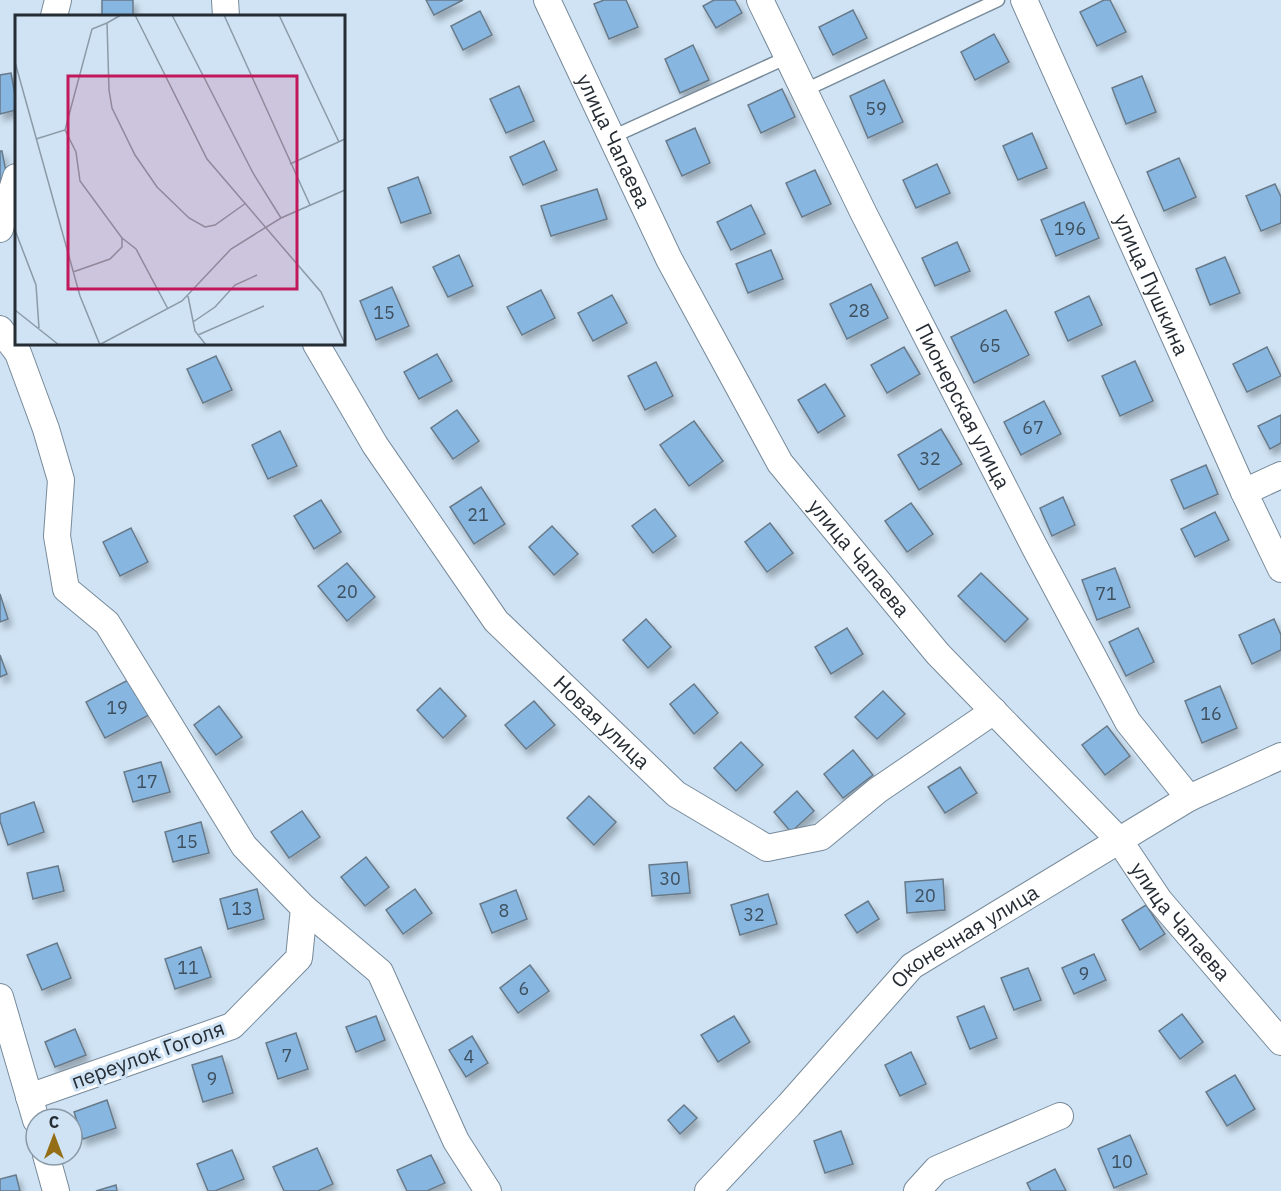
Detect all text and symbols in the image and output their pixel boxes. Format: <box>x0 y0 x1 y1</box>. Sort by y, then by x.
inset map <box>15 15 345 345</box>
street label: улица Чапаева <box>571 69 658 213</box>
house number: 59 <box>865 97 887 120</box>
street label: улица Пушкина <box>1108 209 1196 360</box>
house number: 196 <box>1054 217 1086 240</box>
house number: 28 <box>848 299 870 322</box>
house number: 15 <box>373 301 395 324</box>
street label: Пионерская улица <box>909 318 1017 493</box>
house number: 65 <box>979 334 1001 357</box>
house number: 67 <box>1022 416 1044 439</box>
house number: 32 <box>919 447 941 470</box>
street label: улица Чапаева <box>802 492 917 623</box>
house number: 21 <box>467 503 489 526</box>
house number: 20 <box>336 580 358 603</box>
house number: 71 <box>1095 582 1117 605</box>
street label: Новая улица <box>548 669 657 775</box>
house number: 19 <box>106 696 128 719</box>
house number: 16 <box>1200 702 1222 725</box>
house number: 17 <box>136 770 158 793</box>
house number: 15 <box>176 830 198 853</box>
street label: улица Чапаева <box>1124 856 1237 986</box>
house number: 30 <box>659 867 681 890</box>
street label: Оконечная улица <box>884 878 1043 994</box>
house number: 20 <box>914 884 936 907</box>
house number: 13 <box>231 897 253 920</box>
house number: 8 <box>499 899 509 922</box>
house number: 32 <box>743 903 765 926</box>
house number: 11 <box>177 956 199 979</box>
house number: 9 <box>1079 962 1089 985</box>
house number: 6 <box>519 977 529 1000</box>
street label: переулок Гоголя <box>67 1013 228 1095</box>
house number: 7 <box>282 1044 292 1067</box>
house number: 4 <box>464 1045 475 1068</box>
house number: 9 <box>207 1067 217 1090</box>
north arrow <box>24 1107 84 1167</box>
text: С <box>49 1112 59 1132</box>
house number: 10 <box>1111 1150 1133 1173</box>

